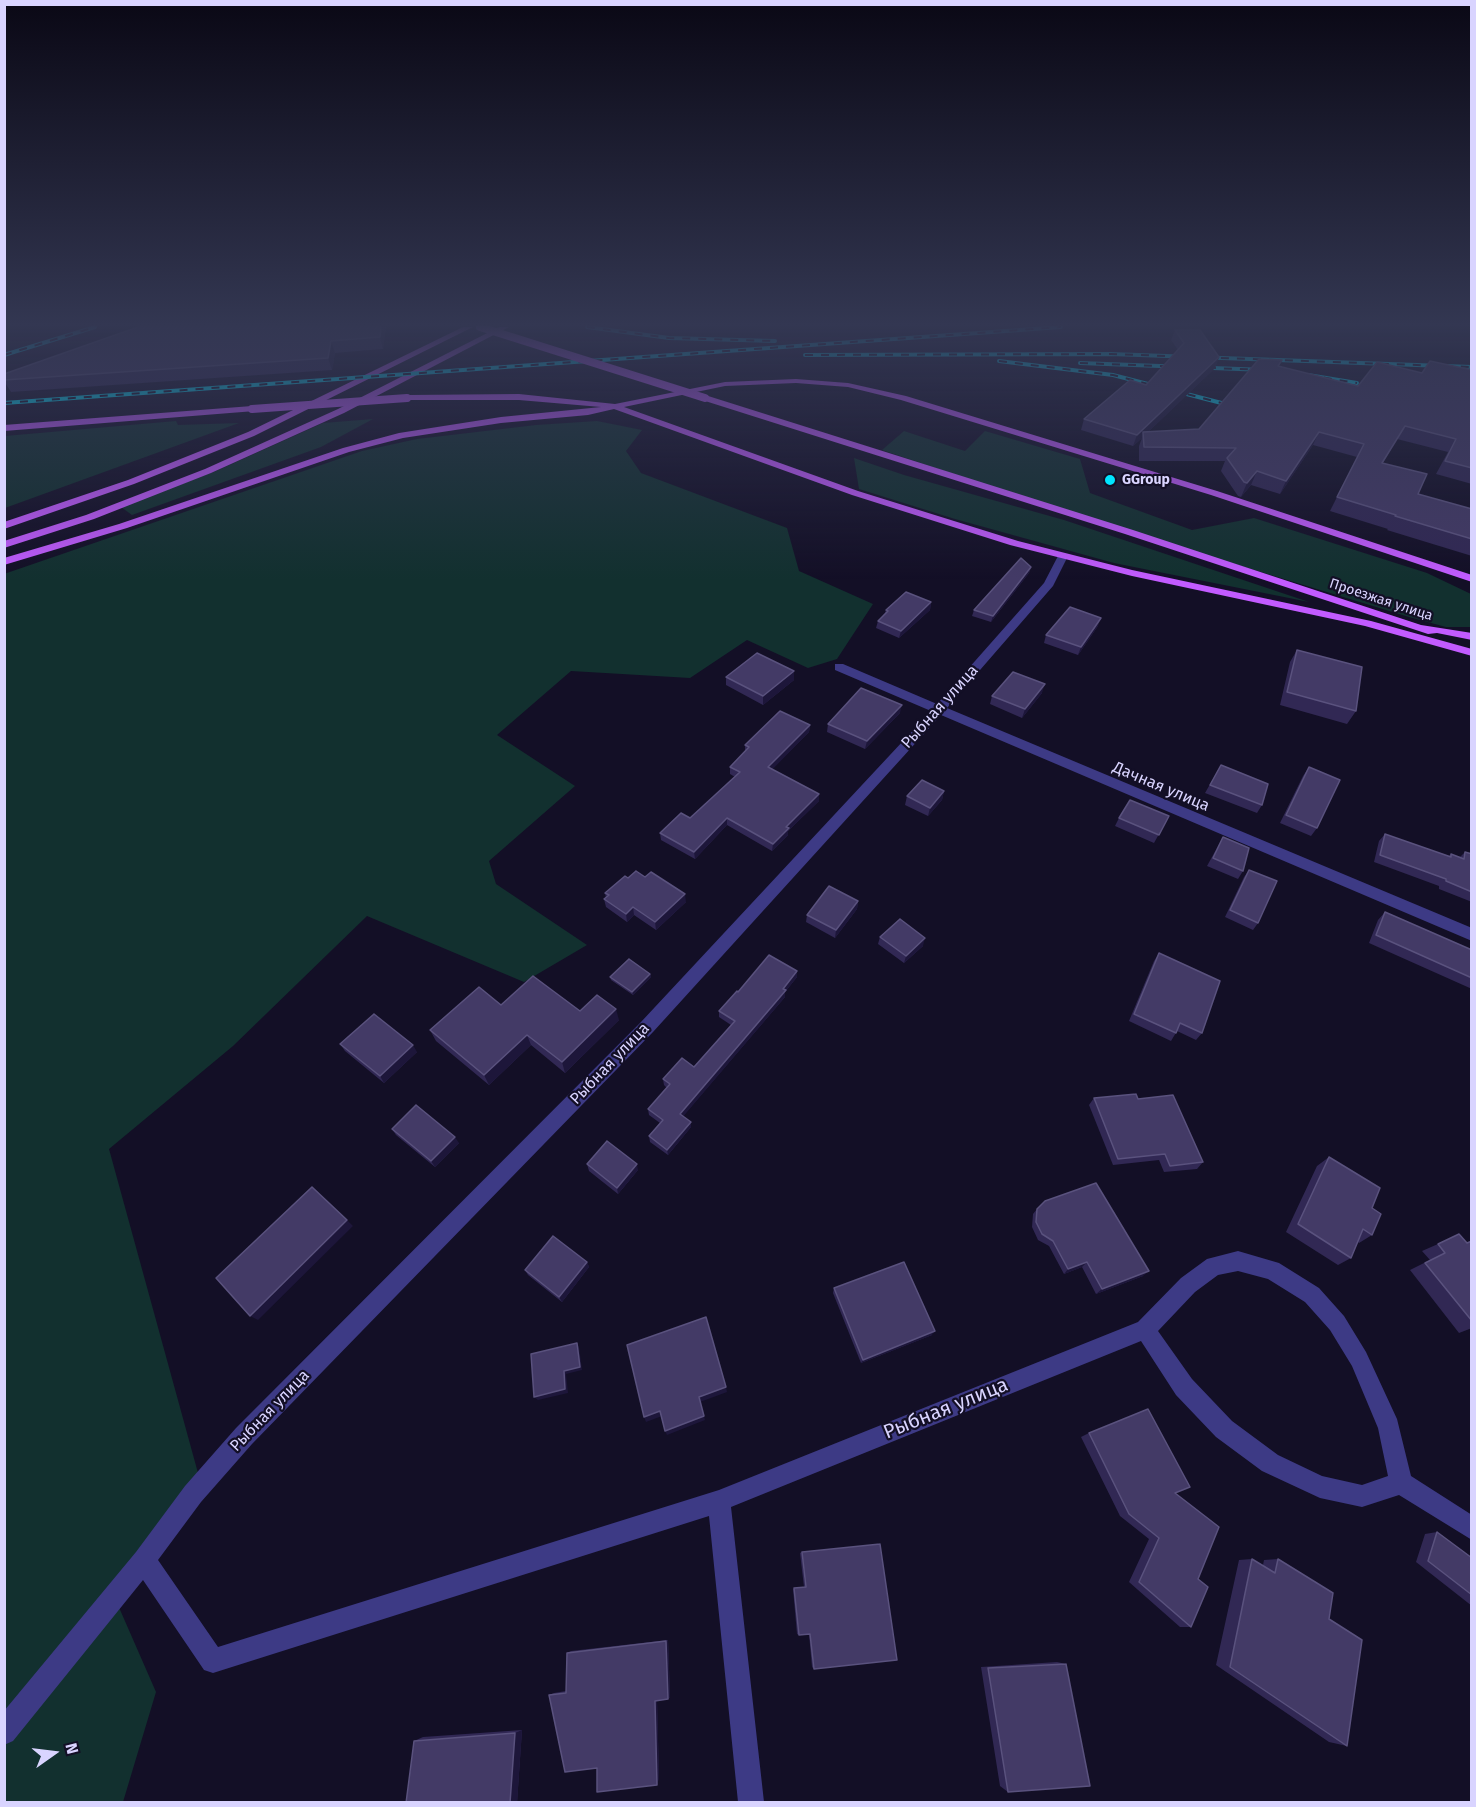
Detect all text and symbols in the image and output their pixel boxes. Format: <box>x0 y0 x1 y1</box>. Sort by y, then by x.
place label: GGroup <box>1122 472 1170 488</box>
marker: GGroup <box>1103 473 1117 487</box>
street label: Проезжая улица <box>1327 575 1435 625</box>
street label: Рыбная улица <box>897 661 983 753</box>
street label: Дачная улица <box>1110 758 1212 816</box>
street label: Рыбная улица <box>566 1019 654 1109</box>
street label: Рыбная улица <box>226 1366 314 1456</box>
street label: Рыбная улица <box>880 1373 1012 1445</box>
north arrow <box>24 1723 84 1783</box>
text: N <box>61 1741 82 1756</box>

